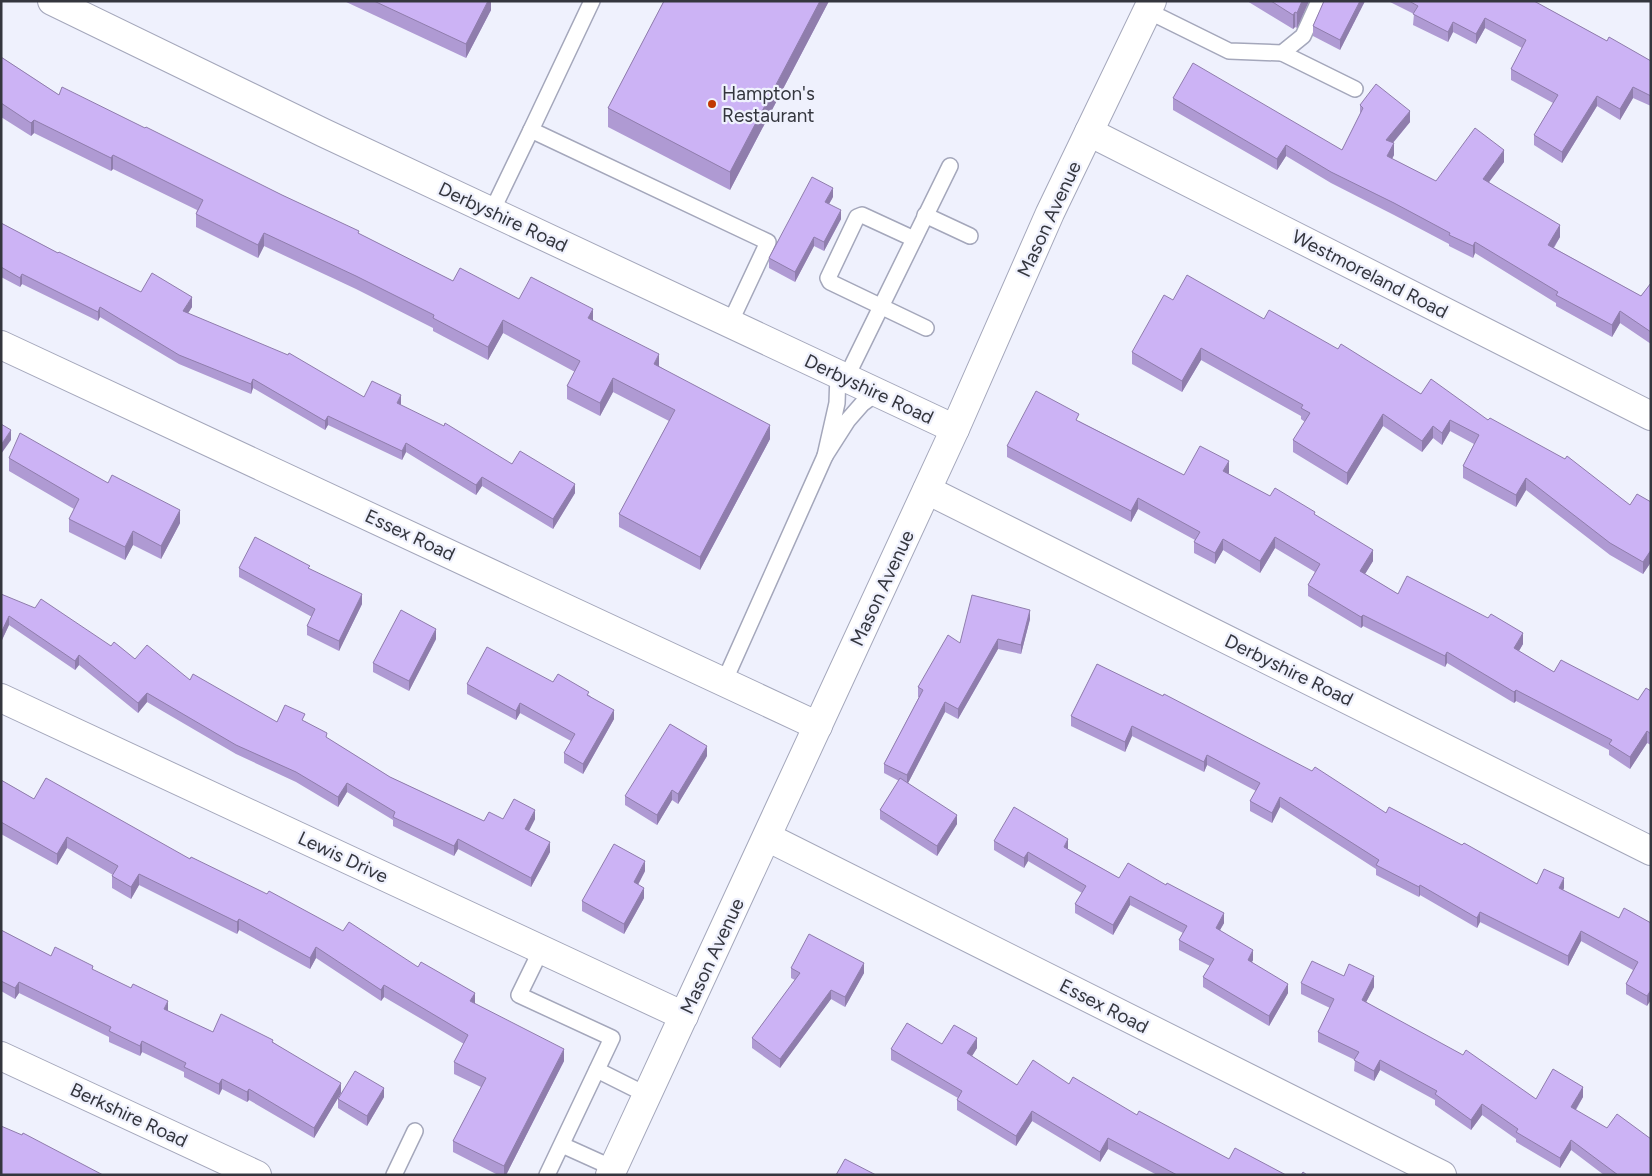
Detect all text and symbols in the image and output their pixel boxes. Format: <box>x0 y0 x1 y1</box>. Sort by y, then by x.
place label: Hampton's Restaurant <box>722 82 815 127</box>
marker: Hampton's Restaurant <box>706 98 718 110</box>
street label: Mason Avenue <box>1012 157 1086 281</box>
street label: Derbyshire Road <box>435 177 571 257</box>
street label: Westmoreland Road <box>1288 225 1452 323</box>
street label: Derbyshire Road <box>801 349 937 429</box>
street label: Essex Road <box>361 504 459 566</box>
street label: Mason Avenue <box>845 526 919 650</box>
street label: Derbyshire Road <box>1221 629 1357 711</box>
street label: Lewis Drive <box>294 826 392 888</box>
street label: Mason Avenue <box>675 894 749 1018</box>
street label: Essex Road <box>1056 974 1152 1038</box>
street label: Berkshire Road <box>67 1078 191 1152</box>

